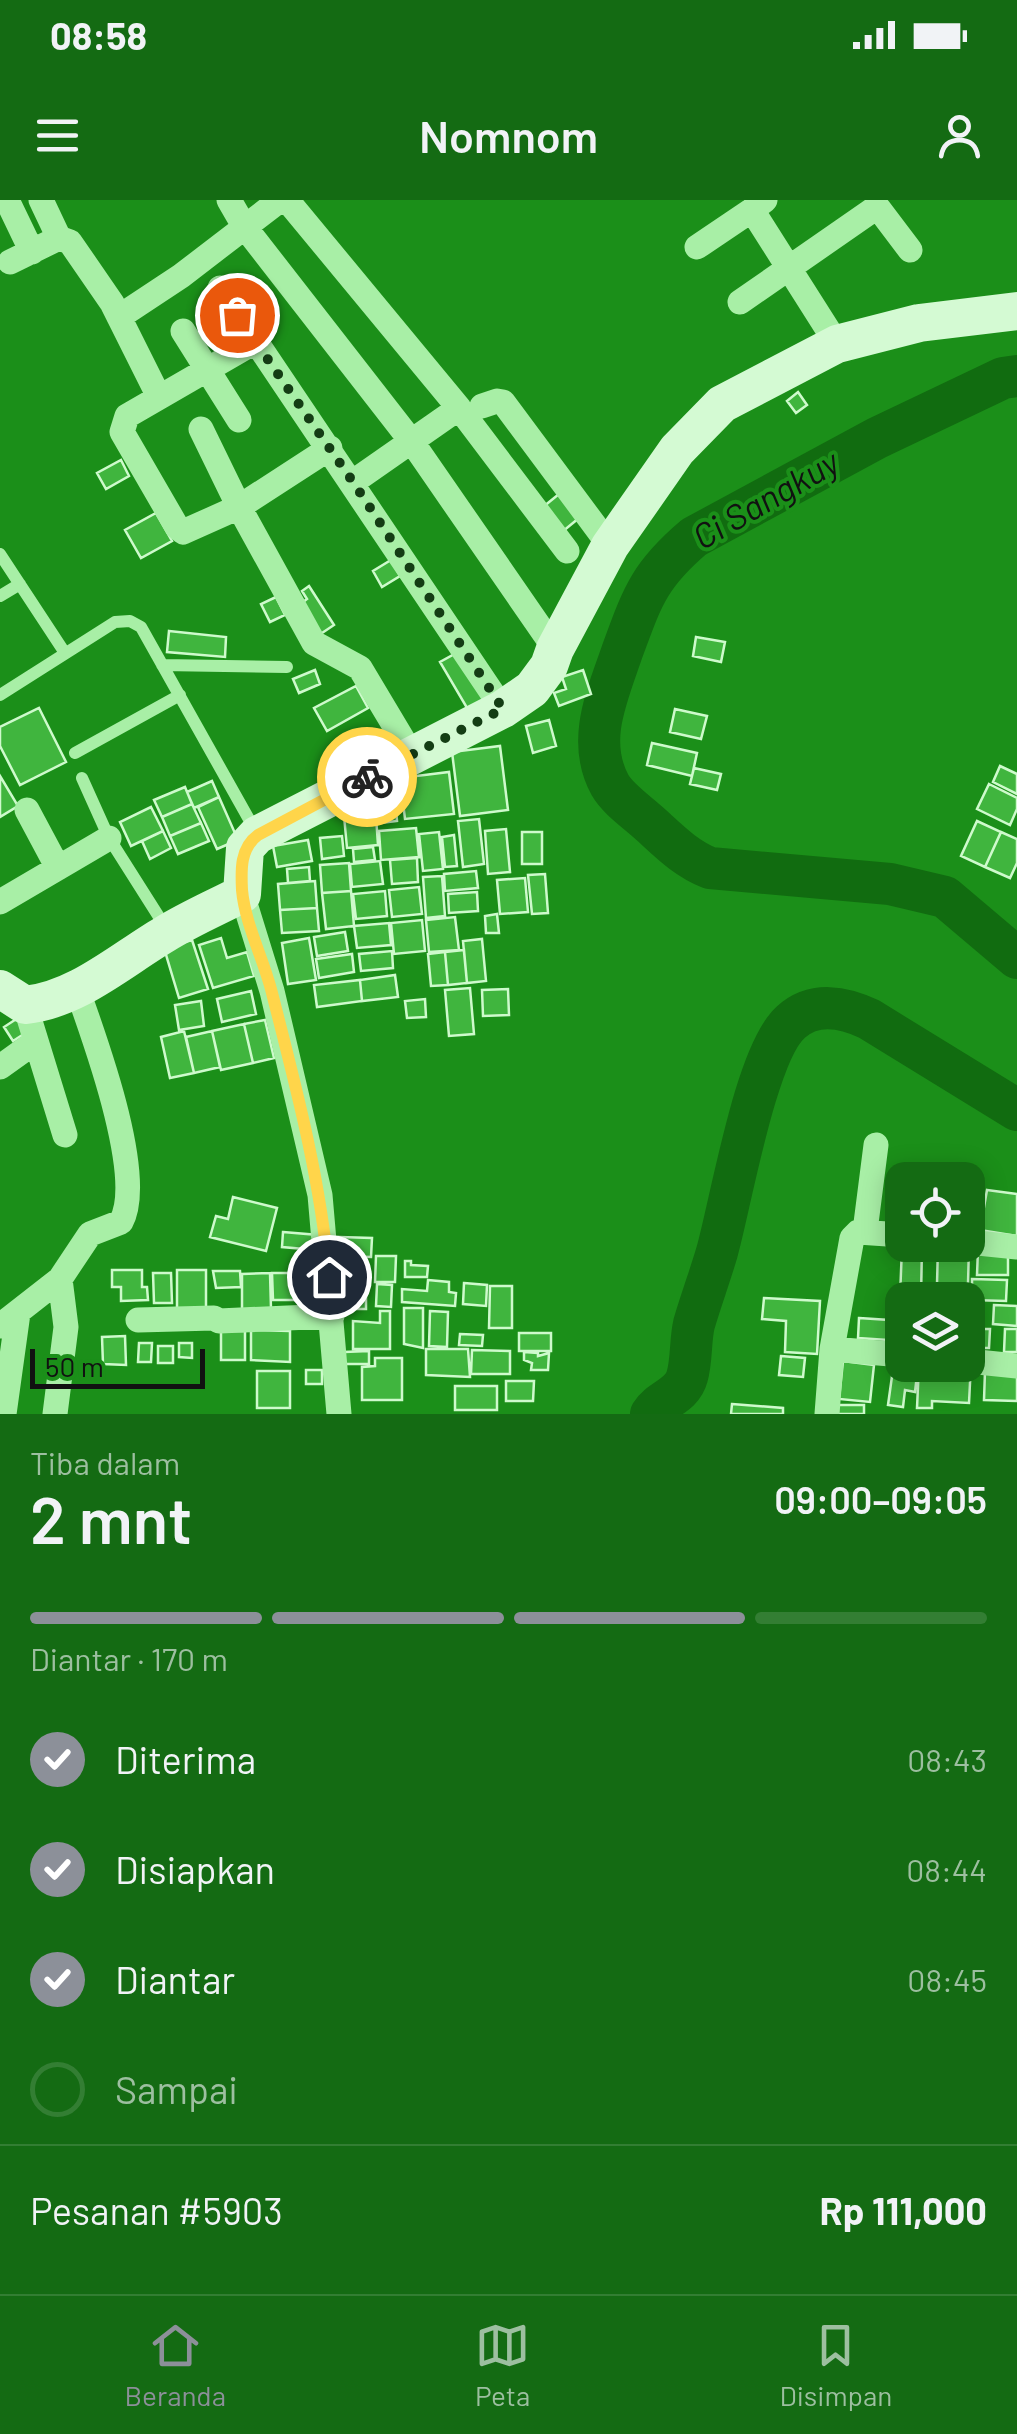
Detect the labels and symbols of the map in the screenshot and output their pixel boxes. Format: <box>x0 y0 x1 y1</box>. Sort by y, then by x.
pin <box>195 273 280 358</box>
water label: Ci Sangkuy <box>684 439 847 557</box>
courier <box>317 727 417 827</box>
pin <box>287 1235 372 1320</box>
scale bar <box>30 1344 205 1388</box>

